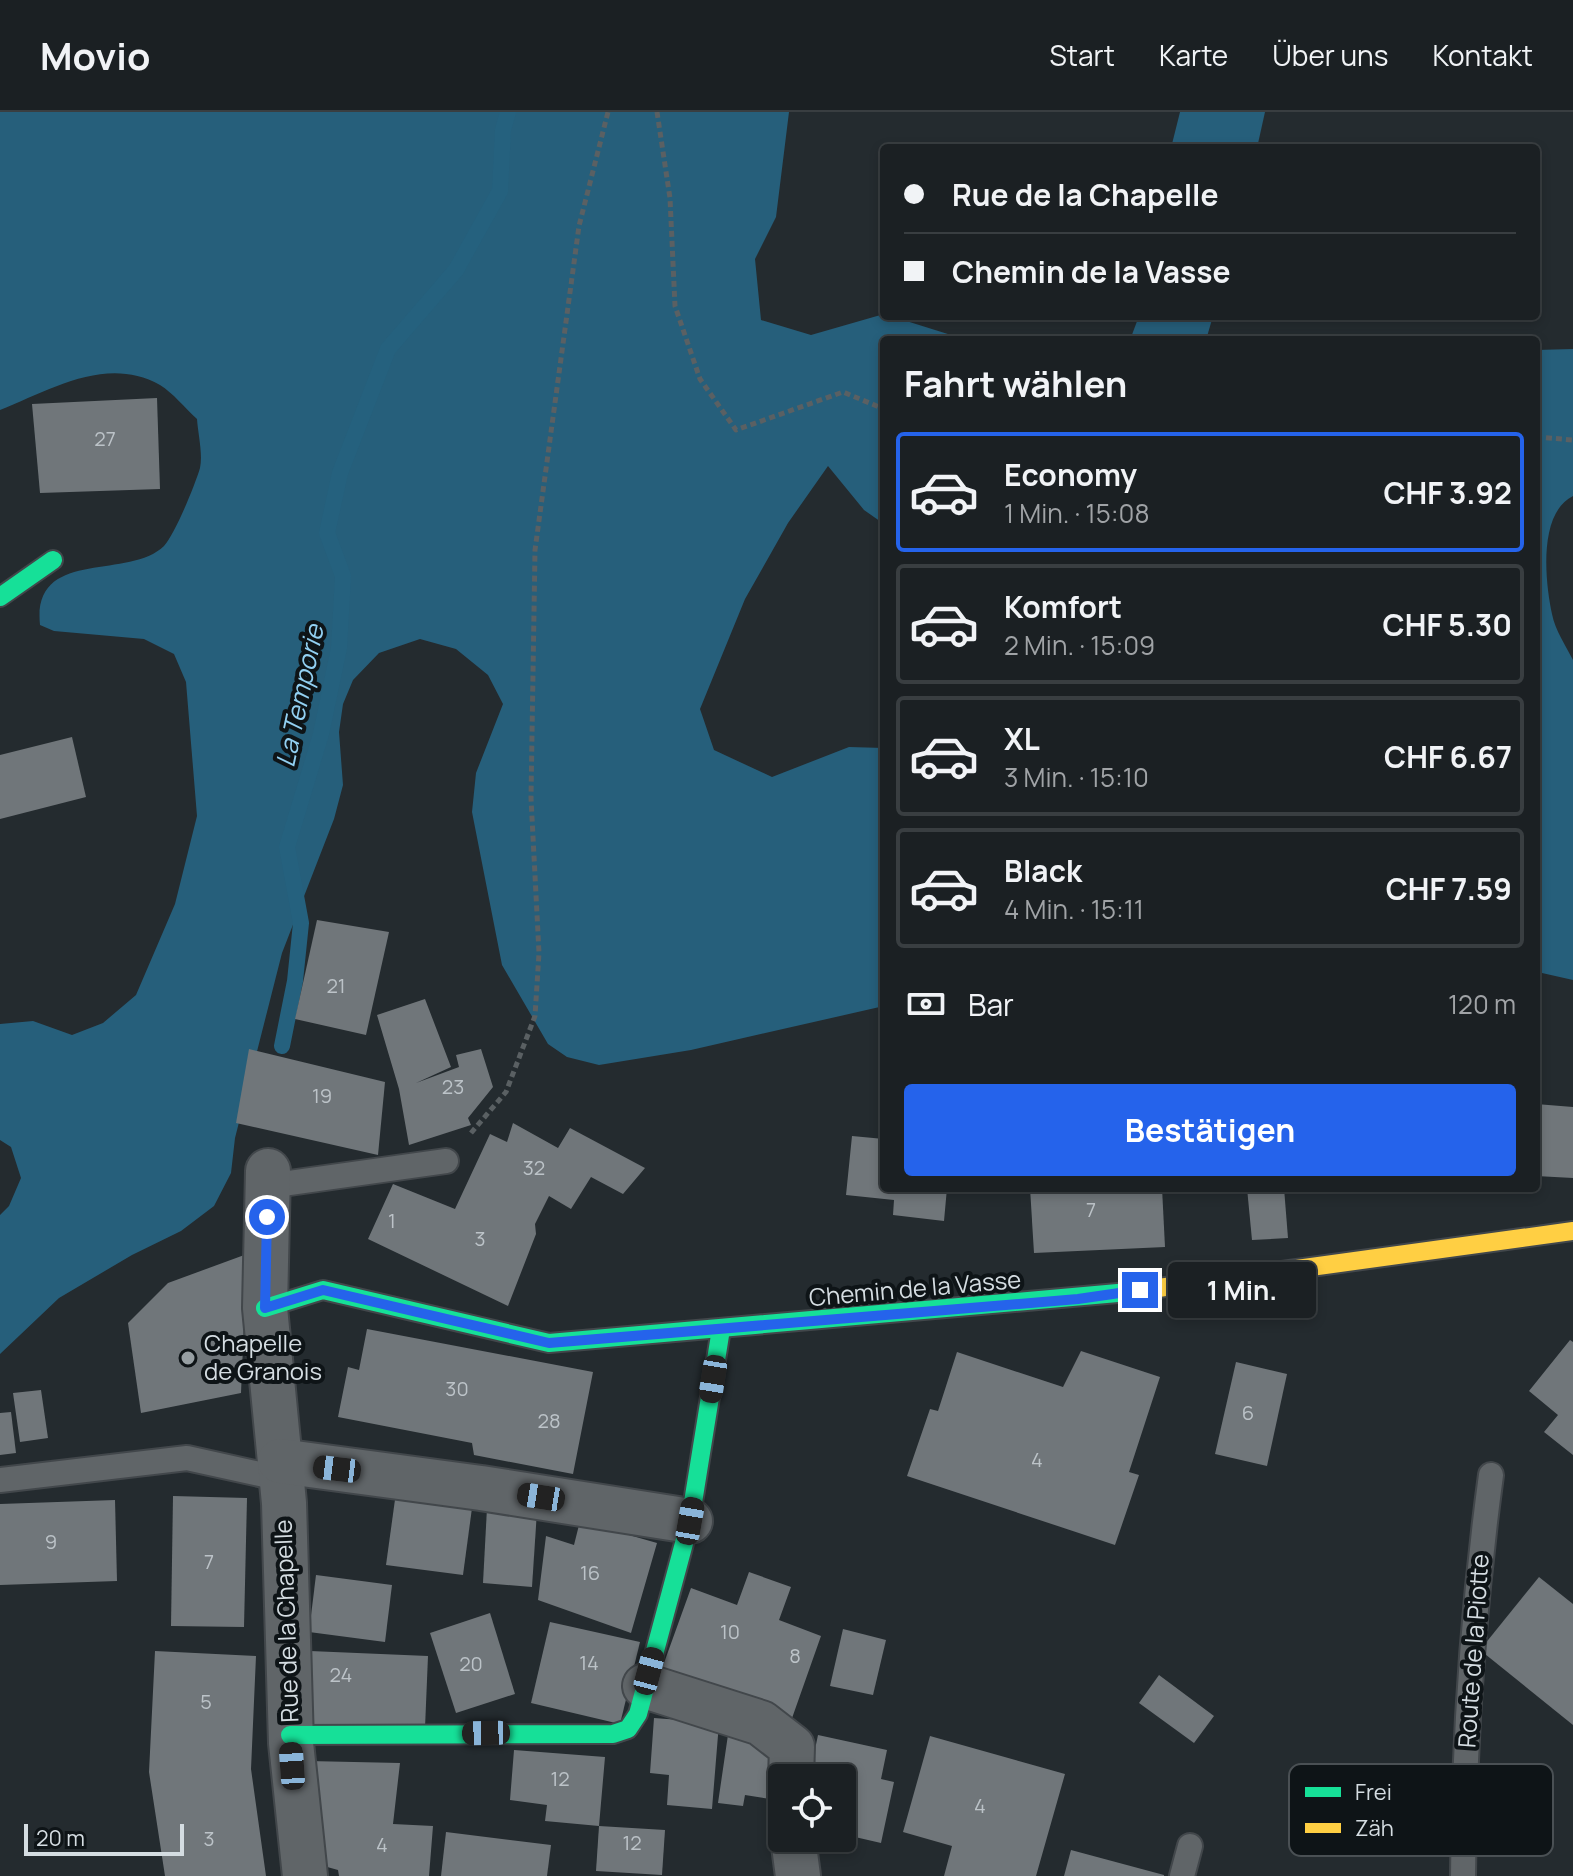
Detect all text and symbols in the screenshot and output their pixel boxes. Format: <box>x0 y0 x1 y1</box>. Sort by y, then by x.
text: Movio <box>40 29 150 81</box>
text: Start <box>1050 36 1115 74</box>
text: Karte <box>1159 36 1228 74</box>
text: Über uns <box>1272 36 1388 74</box>
text: Kontakt <box>1432 36 1533 74</box>
text: Rue de la Chapelle <box>952 174 1219 215</box>
text: Chemin de la Vasse <box>952 251 1231 292</box>
text: Fahrt wählen <box>904 359 1127 408</box>
house number: 27 <box>94 425 116 452</box>
text: Economy <box>1004 454 1137 495</box>
icon: car <box>908 456 980 528</box>
text: CHF 3.92 <box>1383 472 1512 513</box>
text: 1 Min. · 15:08 <box>1004 495 1149 531</box>
text: Komfort <box>1004 586 1122 627</box>
icon: car <box>908 588 980 660</box>
text: CHF 5.30 <box>1383 604 1512 645</box>
water label: La Temporie <box>266 620 332 770</box>
text: 2 Min. · 15:09 <box>1004 627 1155 663</box>
text: XL <box>1004 718 1040 759</box>
icon: car <box>908 720 980 792</box>
text: CHF 6.67 <box>1384 736 1512 777</box>
text: 3 Min. · 15:10 <box>1004 759 1149 795</box>
text: Black <box>1004 850 1082 891</box>
icon: car <box>908 852 980 924</box>
text: CHF 7.59 <box>1386 868 1512 909</box>
text: 4 Min. · 15:11 <box>1004 891 1144 927</box>
house number: 21 <box>326 972 346 999</box>
icon: cash <box>904 982 948 1026</box>
text: Bar <box>968 984 1014 1025</box>
text: 120 m <box>1448 986 1516 1022</box>
house number: 23 <box>442 1073 464 1100</box>
house number: 19 <box>312 1082 332 1109</box>
button: Bestätigen <box>904 1084 1516 1176</box>
house number: 32 <box>523 1154 545 1181</box>
house number: 7 <box>1086 1196 1096 1223</box>
route start <box>249 1199 285 1235</box>
house number: 1 <box>388 1207 396 1234</box>
house number: 3 <box>474 1225 486 1252</box>
street label: Chemin de la Vasse <box>807 1262 1022 1313</box>
callout: 1 Min. <box>1168 1262 1316 1318</box>
route end <box>1122 1272 1158 1308</box>
text: 1 Min. <box>1207 1272 1277 1308</box>
place label: Chapelle de Granois <box>204 1326 322 1387</box>
marker: Chapelle de Granois <box>179 1349 197 1367</box>
car <box>697 1353 729 1405</box>
house number: 30 <box>445 1375 469 1402</box>
house number: 6 <box>1242 1399 1254 1426</box>
house number: 28 <box>537 1407 561 1434</box>
house number: 4 <box>1031 1446 1043 1473</box>
car <box>312 1454 362 1484</box>
car <box>515 1481 567 1513</box>
car <box>674 1495 706 1547</box>
street label: Rue de la Chapelle <box>265 1519 306 1723</box>
house number: 9 <box>45 1528 57 1555</box>
house number: 7 <box>204 1548 214 1575</box>
street label: Route de la Piotte <box>1449 1553 1496 1749</box>
house number: 16 <box>580 1559 600 1586</box>
house number: 10 <box>720 1618 740 1645</box>
house number: 8 <box>789 1642 801 1669</box>
car <box>631 1645 667 1697</box>
house number: 14 <box>579 1649 599 1676</box>
house number: 20 <box>459 1650 483 1677</box>
house number: 24 <box>330 1661 352 1688</box>
house number: 5 <box>200 1688 212 1715</box>
car <box>462 1721 510 1745</box>
car <box>278 1741 306 1791</box>
map controls <box>768 1764 856 1852</box>
button: locate <box>768 1764 856 1852</box>
legend <box>1289 1764 1553 1856</box>
house number: 12 <box>550 1765 570 1792</box>
text: Frei <box>1355 1777 1392 1807</box>
house number: 4 <box>974 1792 986 1819</box>
text: Zäh <box>1355 1813 1394 1843</box>
scale bar <box>24 1820 184 1856</box>
text: 20 m <box>36 1823 85 1853</box>
house number: 3 <box>203 1825 215 1852</box>
house number: 12 <box>622 1829 642 1856</box>
house number: 4 <box>376 1831 388 1858</box>

